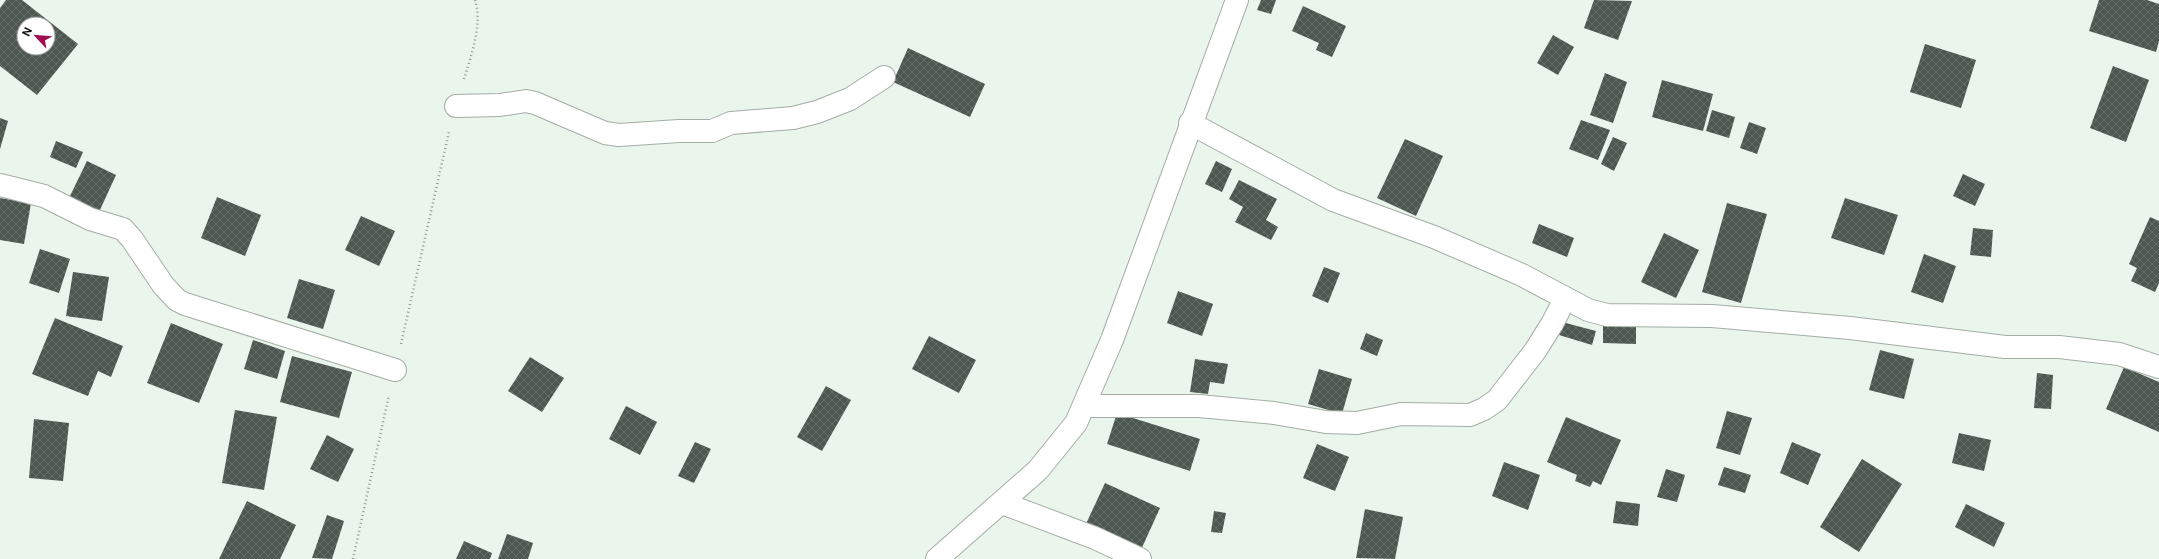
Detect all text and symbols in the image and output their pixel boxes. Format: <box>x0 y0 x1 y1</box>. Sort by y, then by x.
north arrow <box>16 16 56 56</box>
text: N <box>19 25 35 38</box>

